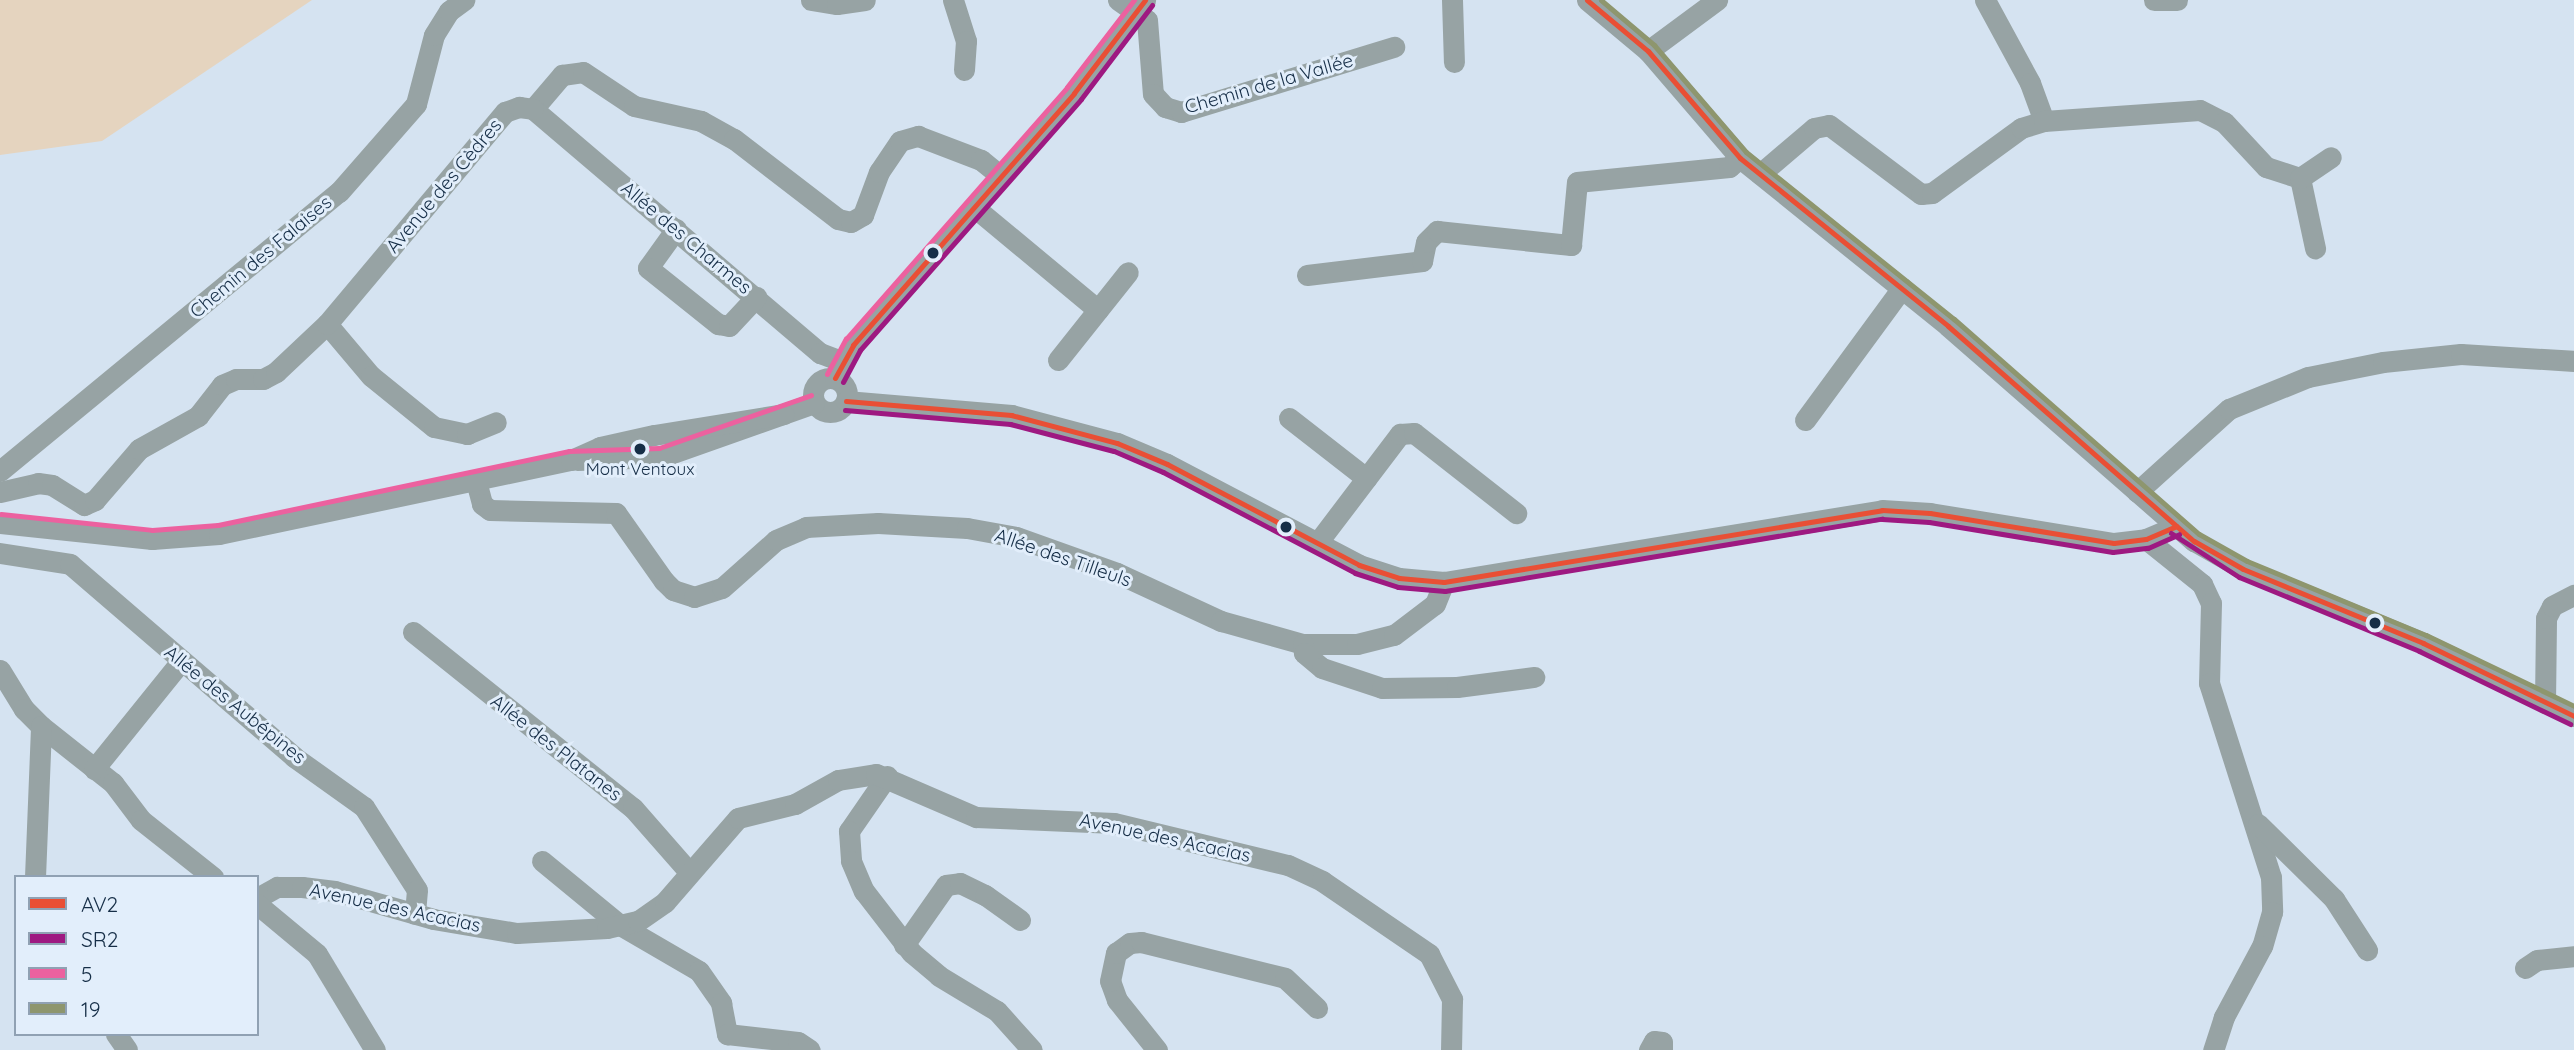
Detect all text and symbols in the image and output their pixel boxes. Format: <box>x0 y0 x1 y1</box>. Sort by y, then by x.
street label: Chemin de la Vallée <box>1182 49 1356 119</box>
street label: Avenue des Cèdres <box>381 114 507 258</box>
street label: Allée des Charmes <box>616 177 756 299</box>
street label: Chemin des Falaises <box>185 191 337 323</box>
unlabelled marker <box>926 246 940 260</box>
marker: Mont Ventoux <box>633 442 647 456</box>
place label: Mont Ventoux <box>586 459 694 479</box>
unlabelled marker <box>1279 520 1293 534</box>
street label: Allée des Tilleuls <box>992 524 1134 592</box>
unlabelled marker <box>2368 616 2382 630</box>
street label: Allée des Aubépines <box>160 641 310 769</box>
street label: Allée des Platanes <box>486 690 626 806</box>
street label: Avenue des Acacias <box>1077 809 1253 867</box>
legend <box>14 875 259 1036</box>
street label: Avenue des Acacias <box>307 879 483 937</box>
text: AV2 <box>81 891 118 917</box>
text: SR2 <box>81 926 119 952</box>
text: 5 <box>81 961 92 987</box>
text: 19 <box>81 996 101 1022</box>

